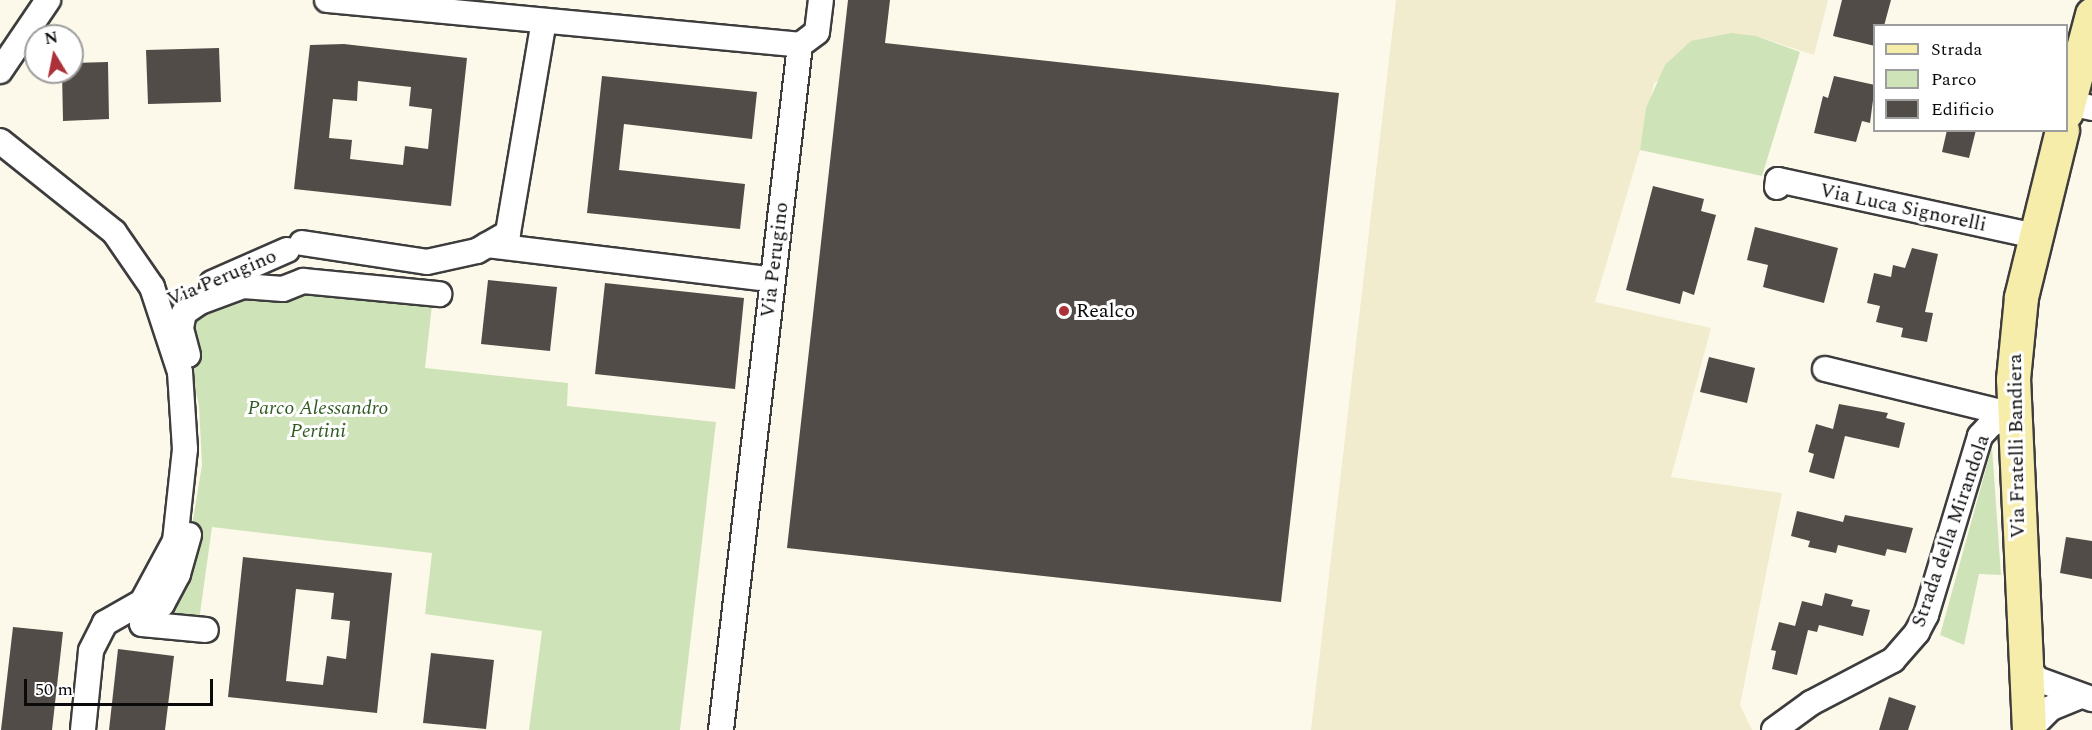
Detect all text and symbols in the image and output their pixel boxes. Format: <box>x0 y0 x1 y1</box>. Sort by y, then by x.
north arrow <box>24 24 84 84</box>
legend <box>1873 24 2068 132</box>
text: N <box>43 25 60 51</box>
text: Strada <box>1931 36 1982 63</box>
text: Parco <box>1931 66 1976 93</box>
text: Edificio <box>1931 96 1994 123</box>
street label: Via Luca Signorelli <box>1817 179 1989 237</box>
street label: Via Perugino <box>756 201 794 319</box>
street label: Via Perugino <box>164 244 280 312</box>
place label: Realco <box>1076 299 1135 323</box>
marker: Realco <box>1057 304 1071 318</box>
street label: Via Fratelli Bandiera <box>2003 353 2031 539</box>
park label: Parco Alessandro Pertini <box>247 396 389 443</box>
street label: Strada della Mirandola <box>1907 432 1995 630</box>
scale bar <box>27 667 216 705</box>
text: 50 m <box>35 676 73 703</box>

